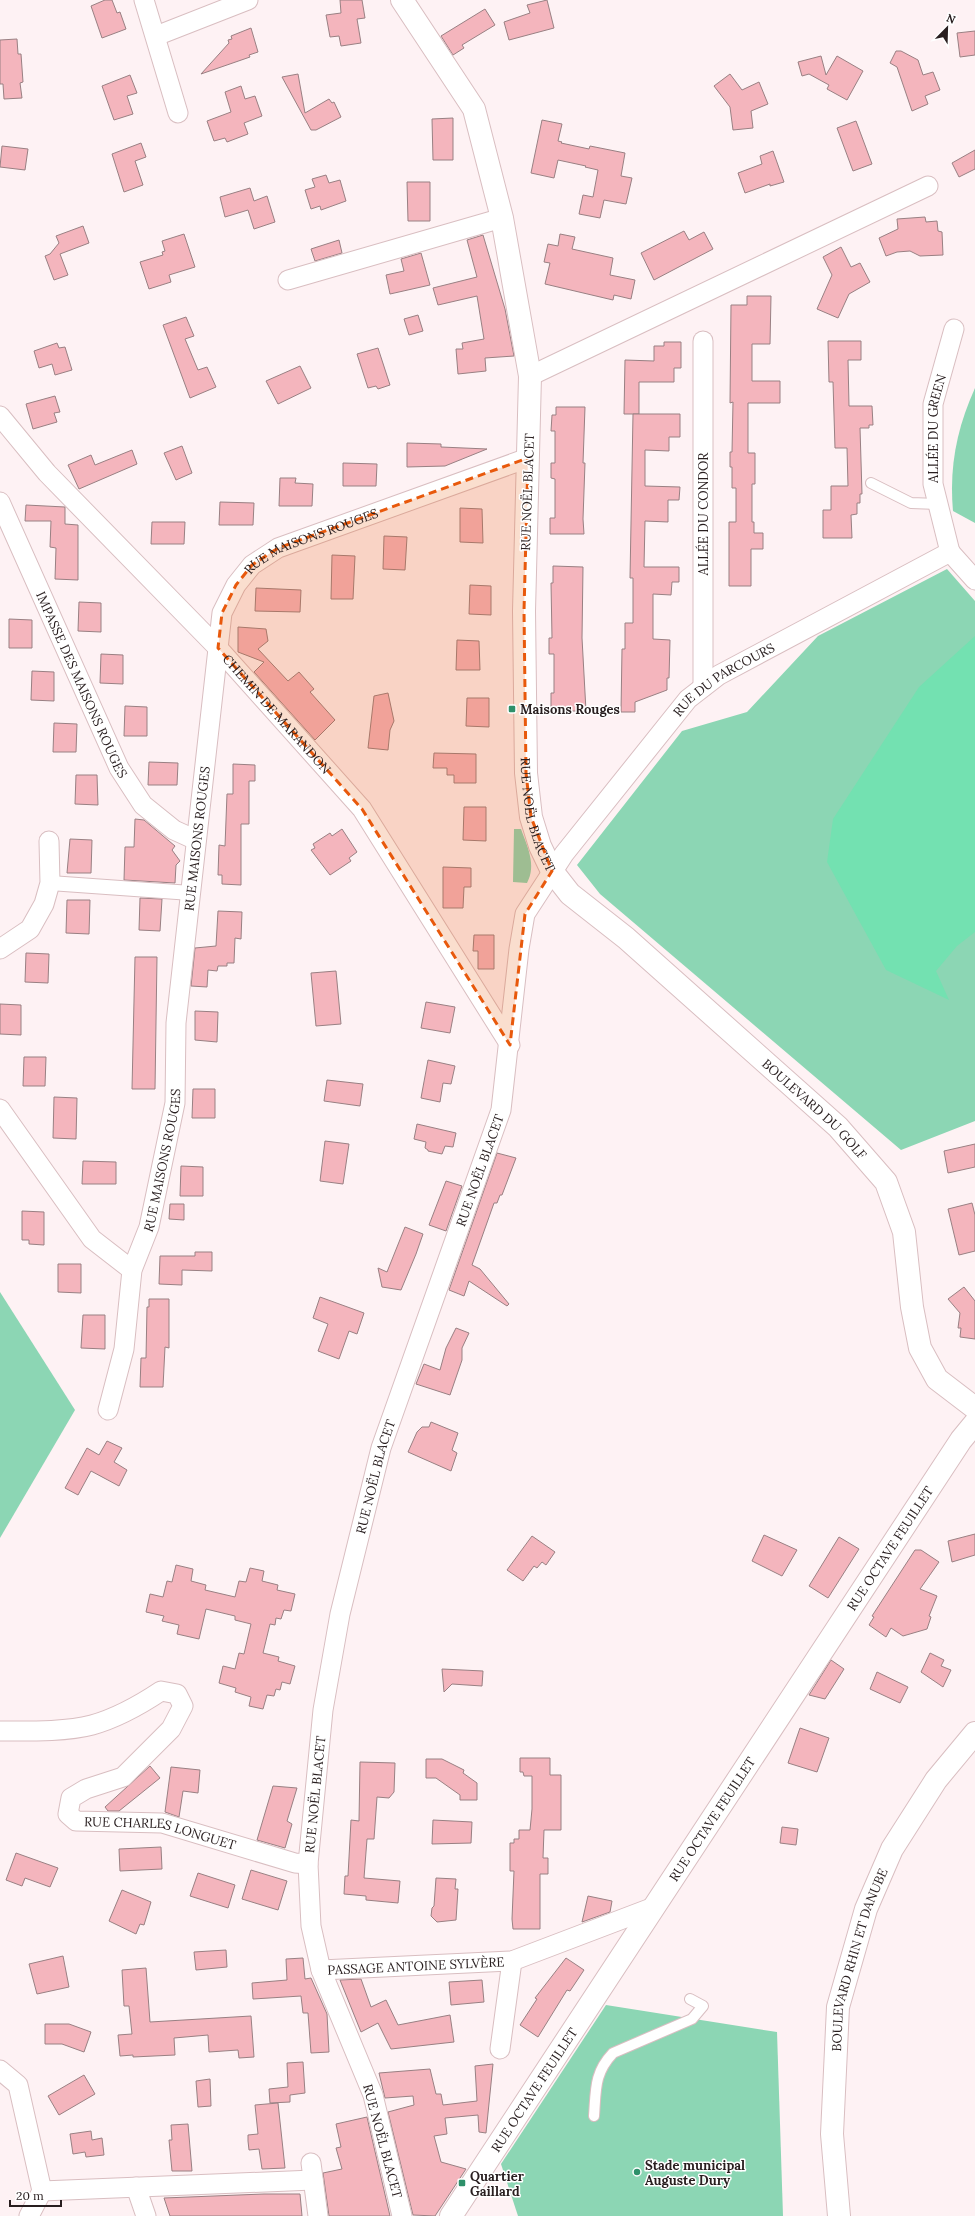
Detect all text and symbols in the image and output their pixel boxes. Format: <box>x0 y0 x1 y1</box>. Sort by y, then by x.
north arrow <box>927 8 967 48</box>
text: N <box>944 11 958 27</box>
street label: ALLÉE DU GREEN <box>924 372 950 484</box>
street label: RUE NOËL BLACET <box>517 432 538 551</box>
street label: ALLÉE DU CONDOR <box>695 452 712 576</box>
street label: RUE MAISONS ROUGES <box>240 505 381 577</box>
street label: IMPASSE DES MAISONS ROUGES <box>32 589 131 781</box>
street label: RUE DU PARCOURS <box>669 639 778 720</box>
street label: CHEMIN DE MARANDON <box>219 651 335 778</box>
place label: Maisons Rouges <box>520 701 620 718</box>
marker: Maisons Rouges <box>507 704 517 714</box>
street label: RUE NOËL BLACET <box>517 757 559 875</box>
street label: RUE MAISONS ROUGES <box>181 765 214 912</box>
street label: BOULEVARD DU GOLF <box>758 1055 870 1163</box>
street label: RUE MAISONS ROUGES <box>140 1089 184 1234</box>
street label: RUE NOËL BLACET <box>452 1111 508 1229</box>
street label: RUE NOËL BLACET <box>352 1417 400 1536</box>
street label: RUE OCTAVE FEUILLET <box>843 1483 938 1614</box>
street label: RUE NOËL BLACET <box>301 1734 330 1854</box>
street label: RUE OCTAVE FEUILLET <box>665 1753 760 1885</box>
street label: RUE CHARLES LONGUET <box>84 1813 239 1854</box>
street label: BOULEVARD RHIN ET DANUBE <box>828 1866 892 2052</box>
street label: PASSAGE ANTOINE SYLVÈRE <box>327 1953 505 1979</box>
street label: RUE OCTAVE FEUILLET <box>487 2024 582 2155</box>
street label: RUE NOËL BLACET <box>359 2082 406 2201</box>
place label: Stade municipal Auguste Dury <box>645 2157 745 2189</box>
marker: Stade municipal Auguste Dury <box>632 2167 642 2177</box>
place label: Quartier Gaillard <box>470 2168 525 2200</box>
marker: Quartier Gaillard <box>457 2178 467 2188</box>
scale bar <box>10 2182 61 2208</box>
text: 20 m <box>16 2188 44 2203</box>

